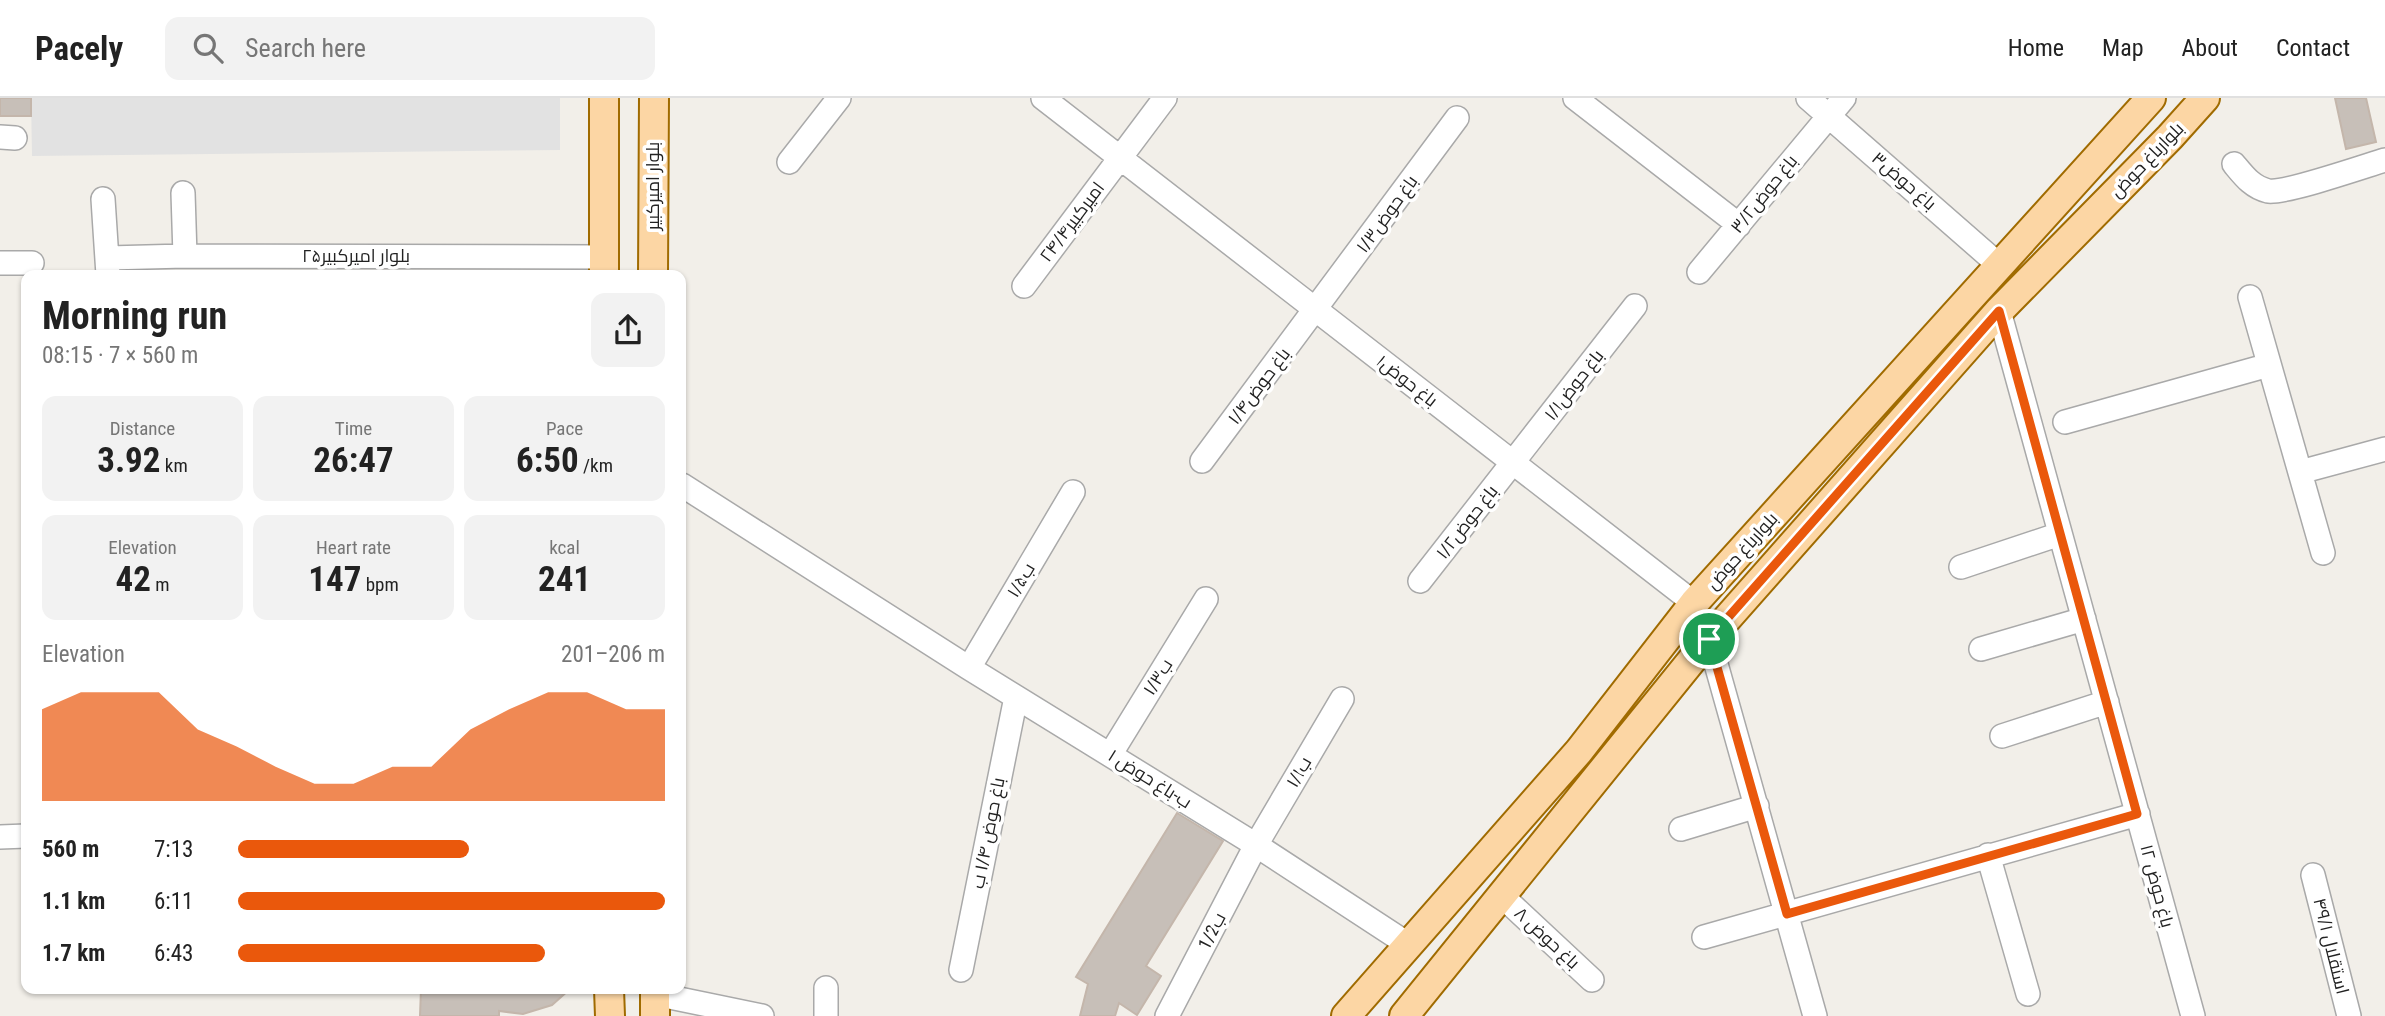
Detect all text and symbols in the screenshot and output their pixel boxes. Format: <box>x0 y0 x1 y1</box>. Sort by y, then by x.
search box <box>165 17 655 80</box>
text: Pacely <box>35 29 123 68</box>
icon: search <box>189 29 227 67</box>
text: Search here <box>245 33 366 63</box>
text: Home <box>2008 34 2064 62</box>
text: Map <box>2102 34 2144 62</box>
text: About <box>2182 34 2238 62</box>
text: Contact <box>2276 34 2350 62</box>
street label: بلوارباغ حوض <box>2106 118 2189 203</box>
street label: بلوار امیرکبیر <box>642 142 664 231</box>
street label: باغ حوض۳ <box>1867 147 1941 216</box>
street label: باغ حوض۳/۲ <box>1726 150 1803 238</box>
street label: باغ حوض۱/۳ <box>1352 171 1423 258</box>
street label: امیرکبیر۲۴/۴ <box>1035 178 1109 266</box>
street label: بلوار امیرکبیر۲۵ <box>302 245 410 267</box>
button: share <box>591 293 665 367</box>
text: Morning run <box>42 294 227 338</box>
text: 08:15 · 7 × 560 m <box>42 342 198 369</box>
street label: باغ حوض۱/۴ <box>1223 343 1296 429</box>
street label: باغ حوض۱/۱ <box>1540 345 1609 425</box>
street label: باغ حوض۱ <box>1371 350 1442 412</box>
text: Distance <box>110 417 175 440</box>
text: Time <box>335 417 372 440</box>
text: Pace <box>546 417 583 440</box>
text: 3.92 <box>97 440 161 481</box>
text: 26:47 <box>313 440 394 481</box>
text: 6:50 <box>516 440 579 481</box>
text: km <box>161 454 188 477</box>
text: /km <box>579 454 613 477</box>
street label: باغ حوض۱/۲ <box>1431 481 1503 564</box>
street label: بلوارباغ حوض <box>1702 508 1783 595</box>
text: Elevation <box>108 536 177 559</box>
text: Heart rate <box>316 536 391 559</box>
text: kcal <box>549 536 580 559</box>
text: 42 <box>115 559 151 600</box>
text: 147 <box>308 559 361 600</box>
text: 241 <box>538 559 591 600</box>
street label: ب۱/۵ <box>1002 559 1039 601</box>
text: m <box>151 573 170 596</box>
text: bpm <box>361 573 399 596</box>
pin <box>1679 609 1739 669</box>
icon: arrive <box>1690 620 1728 658</box>
text: Elevation <box>42 641 125 668</box>
text: 201–206 m <box>561 641 665 668</box>
street label: ب۱/۳ <box>1138 655 1177 699</box>
street label: ۱ ب-باغ حوض <box>1104 745 1196 814</box>
street label: ب۱/۱ <box>1281 753 1316 791</box>
street label: باغ حوض ۱/۴ ب <box>966 776 1011 891</box>
text: 560 m <box>42 836 99 863</box>
text: 7:13 <box>154 836 193 863</box>
street label: ۱۲ باغ حوض <box>2134 842 2179 930</box>
text: 1.1 km <box>42 888 105 915</box>
text: 6:11 <box>154 888 193 915</box>
street label: ۴۹/۱ استقلال <box>2308 896 2354 996</box>
street label: ۸ باغ حوض <box>1509 902 1584 975</box>
street label: 1/2ب <box>1193 909 1230 953</box>
text: 1.7 km <box>42 940 105 967</box>
text: 6:43 <box>154 940 193 967</box>

